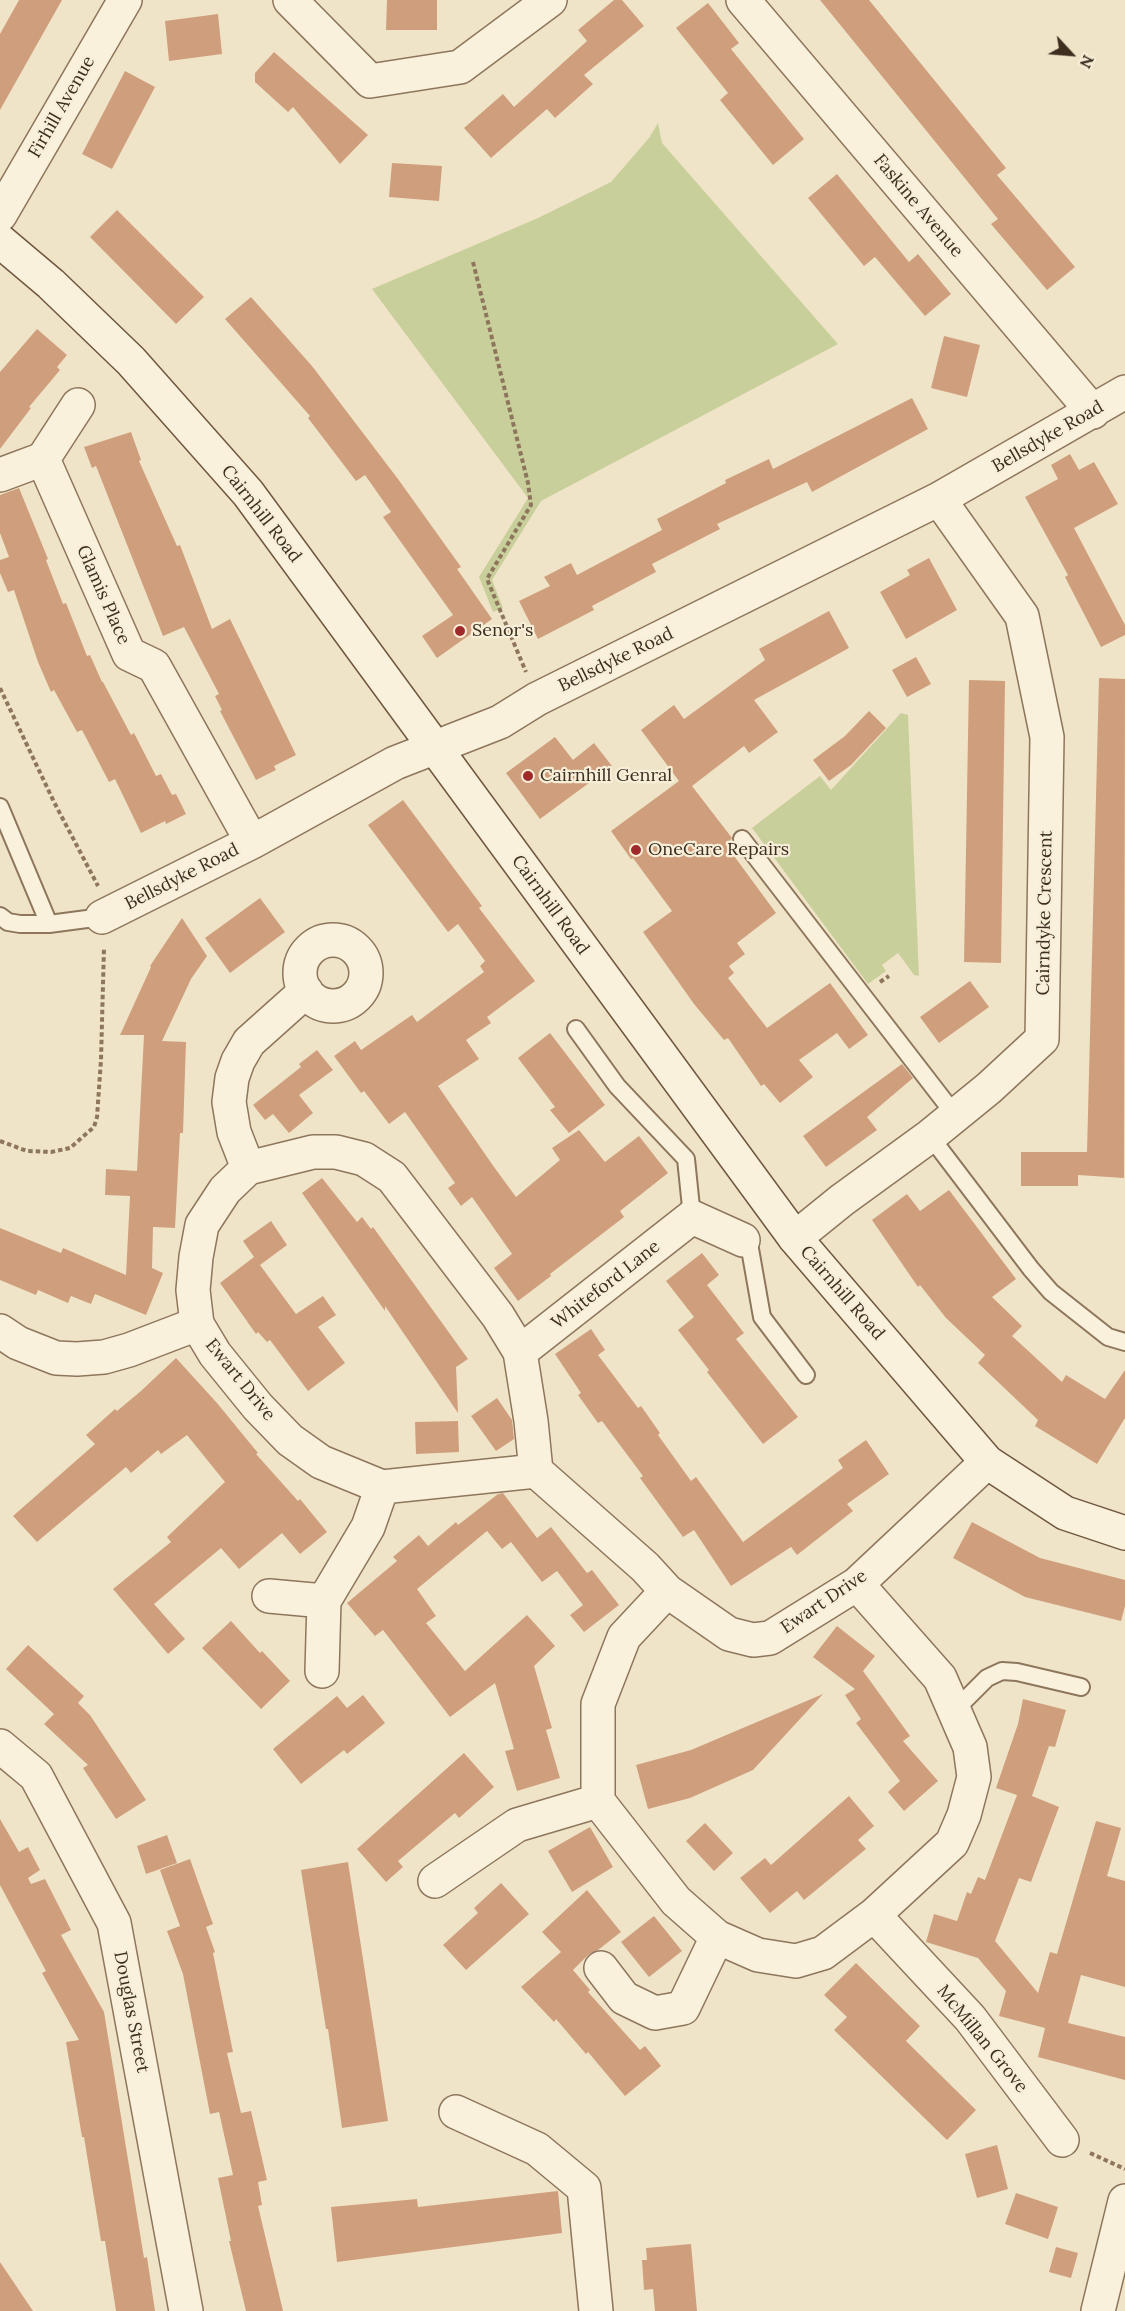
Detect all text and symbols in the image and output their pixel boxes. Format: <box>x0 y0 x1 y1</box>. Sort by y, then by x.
north arrow <box>1041 24 1101 84</box>
street label: Firhill Avenue <box>24 52 100 162</box>
text: N <box>1075 52 1099 72</box>
street label: Faskine Avenue <box>869 150 967 262</box>
street label: Bellsdyke Road <box>989 396 1107 478</box>
street label: Cairnhill Road <box>216 461 306 567</box>
street label: Glamis Place <box>72 542 134 648</box>
place label: Senor's <box>472 620 533 642</box>
street label: Bellsdyke Road <box>555 623 677 697</box>
marker: Senor's <box>453 624 467 638</box>
place label: Cairnhill Genral <box>540 765 672 787</box>
marker: Cairnhill Genral <box>521 769 535 783</box>
street label: Cairndyke Crescent <box>1033 830 1057 996</box>
street label: Bellsdyke Road <box>121 839 243 915</box>
place label: OneCare Repairs <box>648 839 789 861</box>
marker: OneCare Repairs <box>629 843 643 857</box>
street label: Cairnhill Road <box>507 851 593 959</box>
street label: Whiteford Lane <box>547 1236 665 1334</box>
street label: Cairnhill Road <box>795 1241 889 1345</box>
street label: Ewart Drive <box>200 1335 280 1425</box>
street label: Ewart Drive <box>777 1565 871 1639</box>
street label: Douglas Street <box>109 1949 153 2075</box>
street label: McMillan Grove <box>932 1981 1032 2097</box>

